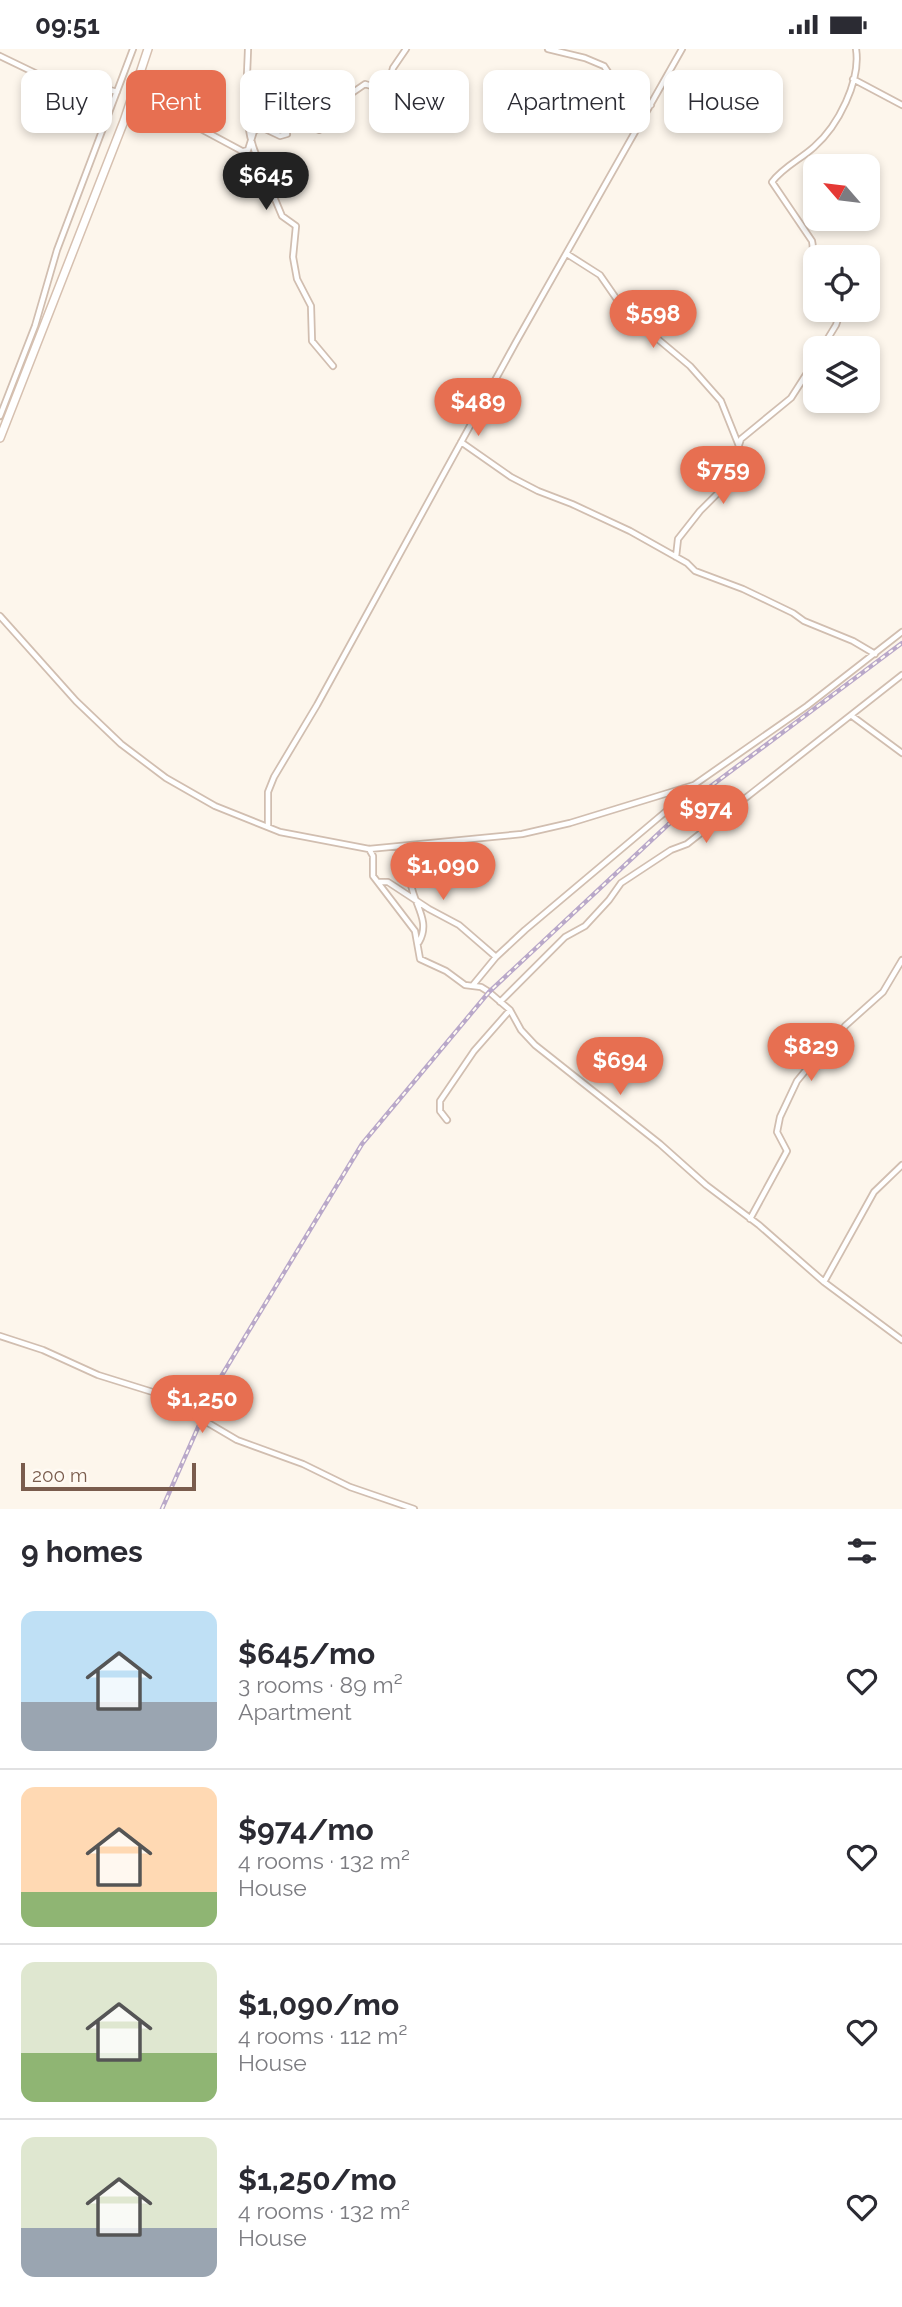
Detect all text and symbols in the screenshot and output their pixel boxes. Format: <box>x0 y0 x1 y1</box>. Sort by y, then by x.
text: 09:51 <box>35 10 100 40</box>
chip: Buy <box>21 70 112 133</box>
chip: Rent <box>126 70 226 133</box>
chip: Filters <box>240 70 355 133</box>
chip: New <box>369 70 469 133</box>
chip: Apartment <box>483 70 650 133</box>
chip: House <box>664 70 783 133</box>
pin: $645 <box>225 153 307 212</box>
north arrow <box>803 154 880 231</box>
map controls <box>803 154 880 413</box>
text: $645 <box>239 161 293 188</box>
button: locate <box>803 245 880 322</box>
pin: $598 <box>612 291 694 350</box>
text: $598 <box>626 299 680 326</box>
button: layers <box>803 336 880 413</box>
pin: $489 <box>437 379 519 438</box>
text: $489 <box>450 387 506 414</box>
pin: $759 <box>682 447 764 506</box>
text: $759 <box>696 455 750 482</box>
pin: $974 <box>665 785 747 845</box>
text: $974 <box>679 794 733 821</box>
pin: $1,090 <box>386 843 500 902</box>
text: $1,090 <box>406 851 480 878</box>
pin: $829 <box>770 1023 852 1083</box>
text: $829 <box>784 1032 839 1059</box>
pin: $694 <box>579 1037 661 1097</box>
text: $694 <box>592 1046 648 1073</box>
pin: $1,250 <box>145 1375 259 1435</box>
text: $1,250 <box>166 1384 238 1411</box>
scale bar <box>21 1460 196 1492</box>
text: 200 m <box>32 1464 87 1486</box>
icon: filters <box>843 1532 881 1570</box>
text: 9 homes <box>21 1534 143 1569</box>
text: $645/mo <box>238 1636 375 1671</box>
icon: home <box>77 1639 161 1723</box>
icon: heart <box>843 1662 881 1700</box>
text: 3 rooms · 89 m² <box>238 1671 403 1698</box>
text: Apartment <box>238 1698 352 1725</box>
text: $974/mo <box>238 1812 374 1847</box>
icon: home <box>77 1815 161 1899</box>
icon: heart <box>843 1838 881 1876</box>
text: 4 rooms · 132 m² <box>238 1847 410 1874</box>
text: House <box>238 1874 307 1901</box>
text: $1,090/mo <box>238 1987 399 2022</box>
icon: home <box>77 1990 161 2074</box>
icon: heart <box>843 2013 881 2051</box>
text: 4 rooms · 112 m² <box>238 2022 407 2049</box>
text: House <box>238 2049 307 2076</box>
text: $1,250/mo <box>238 2162 397 2197</box>
icon: home <box>77 2165 161 2249</box>
icon: heart <box>843 2188 881 2226</box>
text: 4 rooms · 132 m² <box>238 2197 410 2224</box>
text: House <box>238 2224 307 2251</box>

